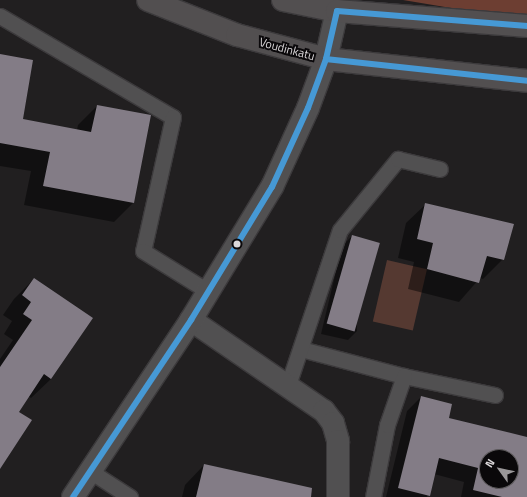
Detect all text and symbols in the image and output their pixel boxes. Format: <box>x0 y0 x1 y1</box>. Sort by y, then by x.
street label: Voudinkatu <box>258 35 316 63</box>
unlabelled marker <box>232 239 242 249</box>
north arrow <box>479 449 519 489</box>
text: N <box>481 455 499 471</box>

